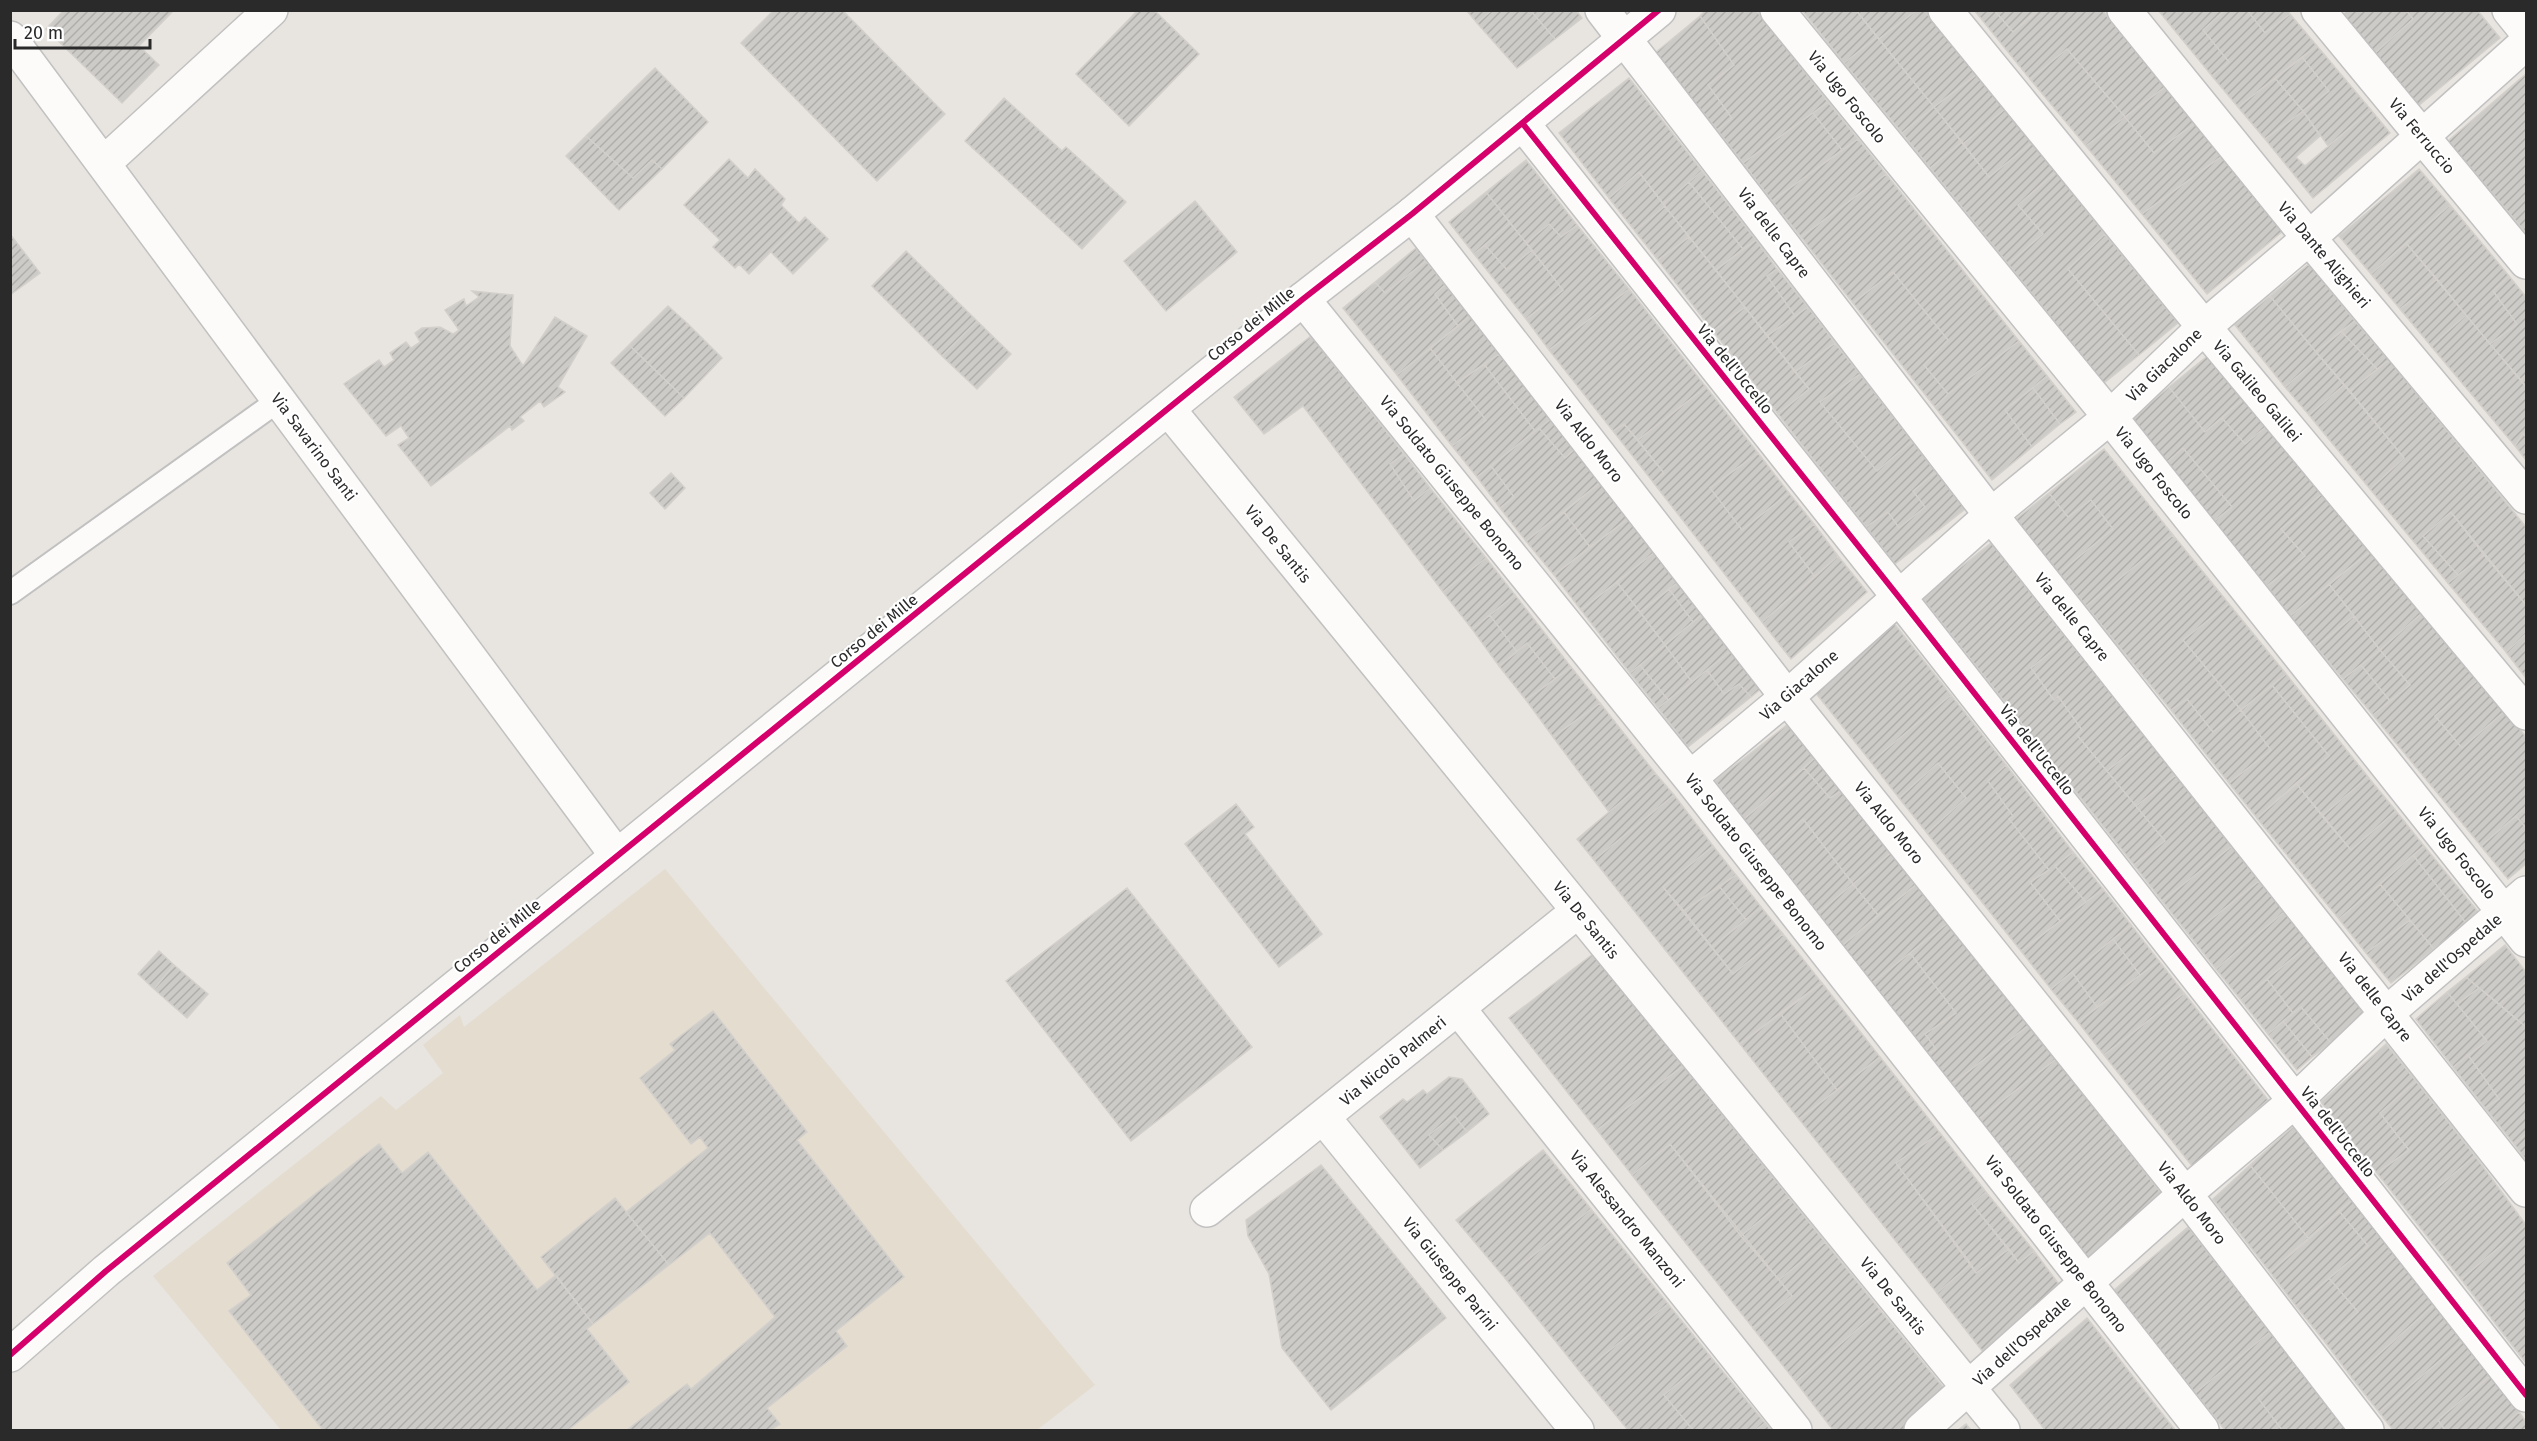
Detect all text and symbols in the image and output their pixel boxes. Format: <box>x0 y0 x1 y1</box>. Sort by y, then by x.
scale bar <box>15 12 150 50</box>
text: 20 m <box>24 22 63 44</box>
street label: Via Ugo Foscolo <box>1804 47 1890 147</box>
street label: Via Ferruccio <box>2385 94 2459 178</box>
street label: Via delle Capre <box>1734 184 1814 282</box>
street label: Via Dante Alighieri <box>2274 198 2374 312</box>
street label: Corso dei Mille <box>1203 283 1299 365</box>
street label: Via dell'Uccello <box>1693 320 1777 418</box>
street label: Via Giacalone <box>2122 324 2206 406</box>
street label: Via Galileo Galilei <box>2209 336 2305 446</box>
street label: Via Savarino Santi <box>267 389 361 505</box>
street label: Via Soldato Giuseppe Bonomo <box>1376 392 1528 574</box>
street label: Via Aldo Moro <box>1551 396 1627 486</box>
street label: Via Ugo Foscolo <box>2111 423 2197 523</box>
street label: Via De Santis <box>1241 501 1315 587</box>
street label: Via delle Capre <box>2031 569 2113 665</box>
street label: Corso dei Mille <box>826 590 922 672</box>
street label: Via Giacalone <box>1756 646 1842 724</box>
street label: Via dell'Uccello <box>1996 701 2078 799</box>
street label: Via Soldato Giuseppe Bonomo <box>1681 770 1831 954</box>
street label: Via Aldo Moro <box>1850 778 1928 868</box>
street label: Via Ugo Foscolo <box>2414 803 2500 903</box>
street label: Via De Santis <box>1549 877 1623 963</box>
street label: Corso dei Mille <box>449 895 545 977</box>
street label: Via dell'Ospedale <box>2398 910 2506 1006</box>
street label: Via delle Capre <box>2334 948 2416 1046</box>
street label: Via Nicolò Palmeri <box>1336 1012 1450 1110</box>
street label: Via dell'Uccello <box>2297 1083 2379 1181</box>
street label: Via Alessandro Manzoni <box>1566 1147 1688 1291</box>
street label: Via Soldato Giuseppe Bonomo <box>1981 1152 2131 1336</box>
street label: Via Aldo Moro <box>2154 1158 2230 1248</box>
street label: Via Giuseppe Parini <box>1399 1214 1501 1334</box>
street label: Via De Santis <box>1856 1253 1930 1339</box>
street label: Via dell'Ospedale <box>1969 1292 2075 1390</box>

